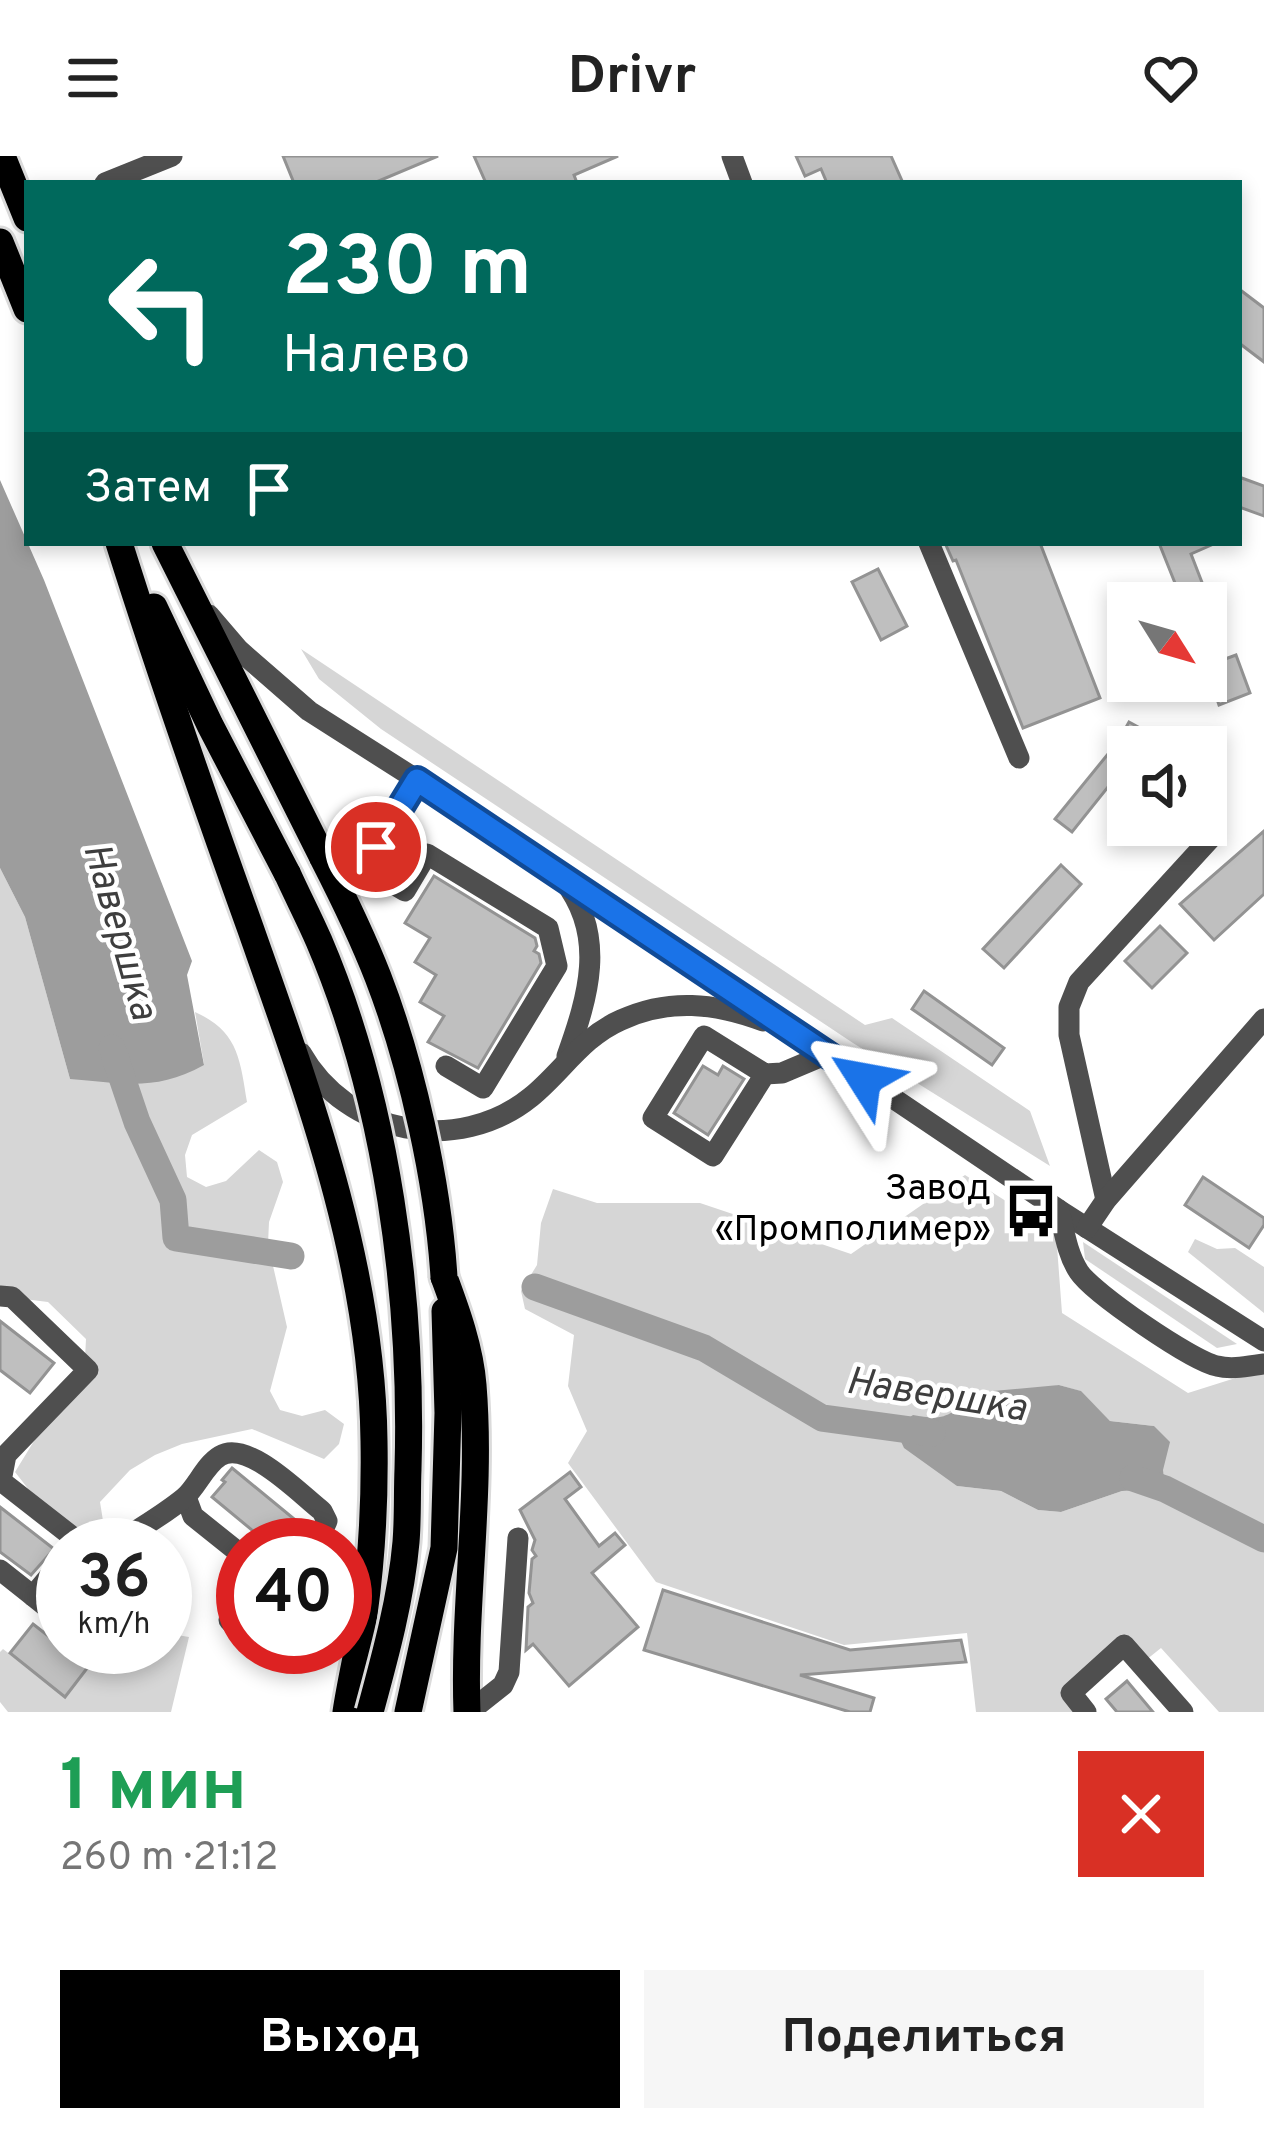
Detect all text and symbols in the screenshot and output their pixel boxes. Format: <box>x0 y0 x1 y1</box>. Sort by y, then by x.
text: Drivr <box>568 44 696 113</box>
icon: menu <box>60 45 126 111</box>
icon: heart <box>1138 45 1204 111</box>
text: 230 m <box>282 219 532 325</box>
icon: left <box>84 228 240 384</box>
text: Налево <box>282 323 470 392</box>
icon: arrive <box>236 456 302 522</box>
text: Затем <box>84 461 212 518</box>
north arrow <box>1107 582 1227 702</box>
map controls <box>1107 582 1227 846</box>
button: sound <box>1107 726 1227 846</box>
pin <box>325 796 427 898</box>
icon: arrive <box>343 814 409 880</box>
water label: Навершка <box>69 838 167 1027</box>
position arrow <box>801 1016 927 1142</box>
place label: Завод «Промполимер» <box>715 1167 991 1254</box>
bus stop icon: Завод «Промполимер» <box>1002 1182 1060 1240</box>
water label: Навершка <box>842 1359 1030 1436</box>
speed limit sign: 40 <box>216 1518 372 1674</box>
text: 36 <box>78 1543 150 1619</box>
text: km/h <box>78 1607 150 1644</box>
text: 1 мин <box>60 1744 247 1836</box>
button: close <box>1078 1751 1204 1877</box>
text: 260 m · 21:12 <box>60 1835 278 1884</box>
button: Выход <box>60 1970 620 2108</box>
button: Поделиться <box>644 1970 1204 2108</box>

